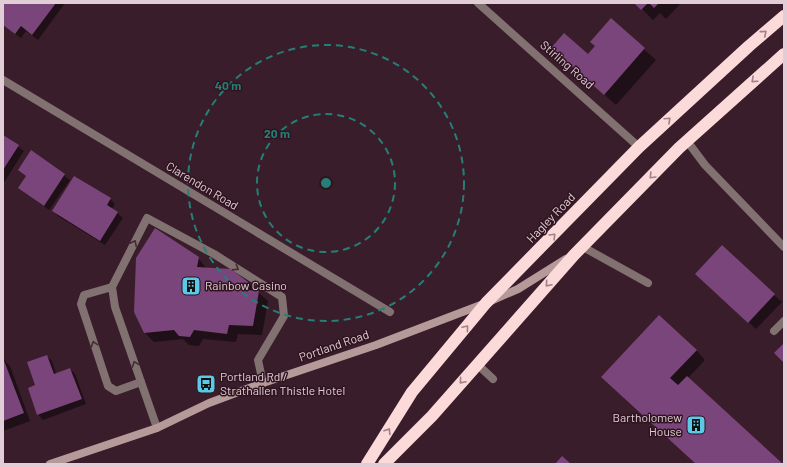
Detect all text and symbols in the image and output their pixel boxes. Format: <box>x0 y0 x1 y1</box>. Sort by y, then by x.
one-way arrow <box>760 31 767 38</box>
street label: Stirling Road <box>538 37 597 91</box>
one-way arrow <box>752 75 759 82</box>
text: 40 m <box>215 78 241 92</box>
one-way arrow <box>663 118 671 125</box>
text: 20 m <box>264 126 290 140</box>
street label: Clarendon Road <box>164 158 241 212</box>
one-way arrow <box>649 171 657 179</box>
centre of rings <box>319 176 333 190</box>
street label: Hagley Road <box>523 189 578 245</box>
one-way arrow <box>548 233 556 241</box>
one-way arrow <box>129 240 137 247</box>
one-way arrow <box>232 263 239 271</box>
building icon: Rainbow Casino <box>180 275 202 297</box>
place label: Rainbow Casino <box>205 278 287 292</box>
one-way arrow <box>545 279 553 287</box>
one-way arrow <box>462 325 469 332</box>
street label: Portland Road <box>297 327 371 364</box>
one-way arrow <box>90 341 99 348</box>
one-way arrow <box>132 361 140 368</box>
place label: Portland Rd / Strathallen Thistle Hotel <box>220 369 345 397</box>
bus stop icon: Portland Rd / Strathallen Thistle Hotel <box>195 373 217 395</box>
one-way arrow <box>460 377 467 384</box>
place label: Bartholomew House <box>613 410 682 438</box>
building icon: Bartholomew House <box>685 414 707 436</box>
one-way arrow <box>383 428 391 435</box>

